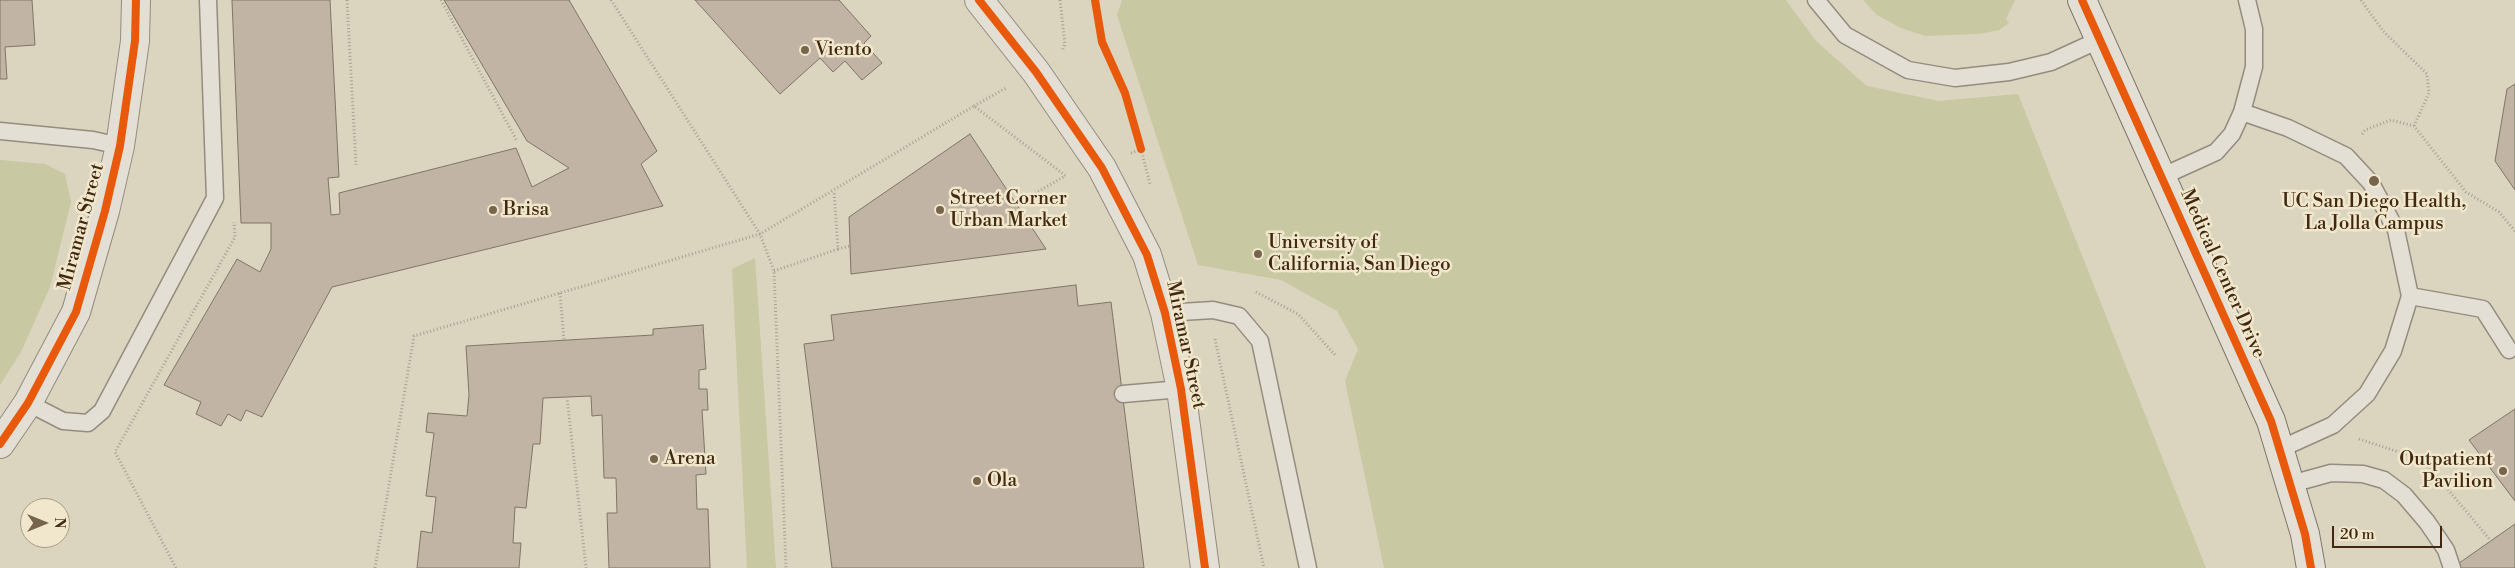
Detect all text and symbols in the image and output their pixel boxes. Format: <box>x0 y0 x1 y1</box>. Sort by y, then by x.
place label: Viento <box>815 39 872 61</box>
marker: Viento <box>799 44 811 56</box>
street label: Miramar Street <box>54 161 110 293</box>
marker: UC San Diego Health, La Jolla Campus <box>2367 174 2381 188</box>
street label: Medical Center Drive <box>2174 186 2270 362</box>
place label: Street Corner Urban Market <box>950 188 1068 232</box>
place label: UC San Diego Health, La Jolla Campus <box>2282 191 2466 235</box>
place label: Brisa <box>503 199 549 221</box>
marker: Brisa <box>487 204 499 216</box>
marker: Street Corner Urban Market <box>934 204 946 216</box>
place label: University of California, San Diego <box>1268 232 1451 276</box>
marker: University of California, San Diego <box>1252 248 1264 260</box>
street label: Miramar Street <box>1160 279 1210 411</box>
place label: Arena <box>664 448 716 470</box>
place label: Outpatient Pavilion <box>2399 449 2493 493</box>
marker: Arena <box>648 453 660 465</box>
marker: Outpatient Pavilion <box>2497 465 2509 477</box>
place label: Ola <box>987 470 1017 492</box>
marker: Ola <box>971 475 983 487</box>
north arrow <box>20 498 70 548</box>
scale bar <box>2335 516 2445 548</box>
text: N <box>50 517 68 529</box>
text: 20 m <box>2340 525 2375 544</box>

